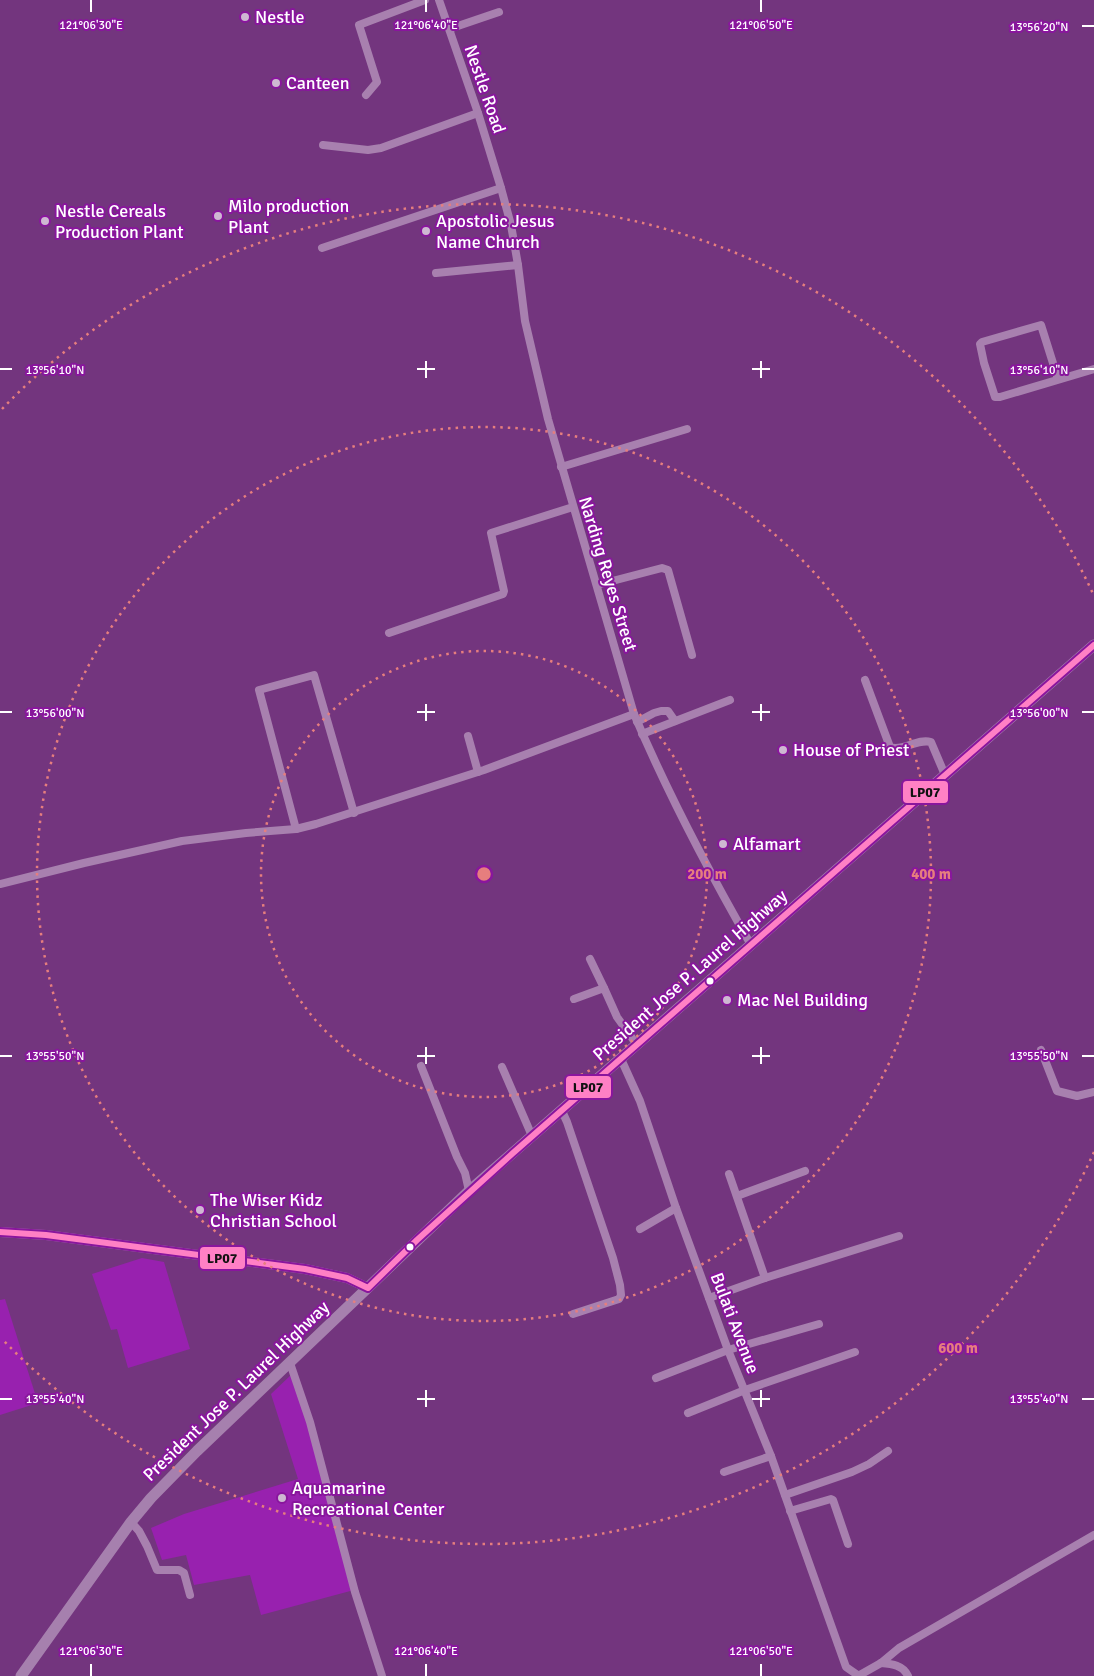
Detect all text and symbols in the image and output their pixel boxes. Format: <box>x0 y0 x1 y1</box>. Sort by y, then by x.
place label: Nestle <box>255 6 305 28</box>
marker: Nestle <box>239 11 251 23</box>
text: 121°06'30"E <box>59 18 123 33</box>
text: 121°06'40"E <box>394 18 458 33</box>
text: 121°06'50"E <box>729 18 793 33</box>
text: 13°56'20"N <box>1010 20 1068 35</box>
street label: Nestle Road <box>460 42 510 136</box>
place label: Canteen <box>286 72 350 94</box>
marker: Canteen <box>270 77 282 89</box>
place label: Milo production Plant <box>228 195 349 238</box>
place label: Nestle Cereals Production Plant <box>55 200 184 243</box>
marker: Milo production Plant <box>212 210 224 222</box>
place label: Apostolic Jesus Name Church <box>436 210 555 253</box>
marker: Nestle Cereals Production Plant <box>39 215 51 227</box>
marker: Apostolic Jesus Name Church <box>420 225 432 237</box>
text: 13°56'10"N <box>26 363 84 378</box>
text: 13°56'10"N <box>1010 363 1068 378</box>
street label: Narding Reyes Street <box>574 494 642 654</box>
text: 13°56'00"N <box>26 706 84 721</box>
text: 13°56'00"N <box>1010 706 1068 721</box>
place label: House of Priest <box>793 739 909 761</box>
marker: House of Priest <box>777 744 789 756</box>
line badge: LP07 <box>902 780 949 804</box>
text: LP07 <box>910 784 941 801</box>
place label: Alfamart <box>733 833 801 855</box>
marker: Alfamart <box>717 838 729 850</box>
centre of rings <box>475 865 493 883</box>
text: 200 m <box>687 865 727 883</box>
text: 400 m <box>911 865 951 883</box>
street label: President Jose P. Laurel Highway <box>588 884 792 1065</box>
unlabelled marker <box>705 976 715 986</box>
place label: Mac Nel Building <box>737 989 868 1011</box>
marker: Mac Nel Building <box>721 994 733 1006</box>
text: 13°55'50"N <box>26 1049 84 1064</box>
text: 13°55'50"N <box>1010 1049 1068 1064</box>
line badge: LP07 <box>565 1075 612 1099</box>
text: LP07 <box>573 1079 604 1096</box>
place label: The Wiser Kidz Christian School <box>210 1189 337 1232</box>
marker: The Wiser Kidz Christian School <box>194 1204 206 1216</box>
unlabelled marker <box>405 1242 415 1252</box>
line badge: LP07 <box>199 1246 246 1270</box>
text: LP07 <box>207 1250 238 1267</box>
street label: Bulati Avenue <box>706 1269 764 1377</box>
street label: President Jose P. Laurel Highway <box>138 1296 334 1486</box>
text: 600 m <box>938 1339 978 1357</box>
text: 13°55'40"N <box>26 1392 84 1407</box>
text: 13°55'40"N <box>1010 1392 1068 1407</box>
place label: Aquamarine Recreational Center <box>292 1477 445 1520</box>
marker: Aquamarine Recreational Center <box>276 1492 288 1504</box>
text: 121°06'30"E <box>59 1644 123 1659</box>
text: 121°06'40"E <box>394 1644 458 1659</box>
text: 121°06'50"E <box>729 1644 793 1659</box>

